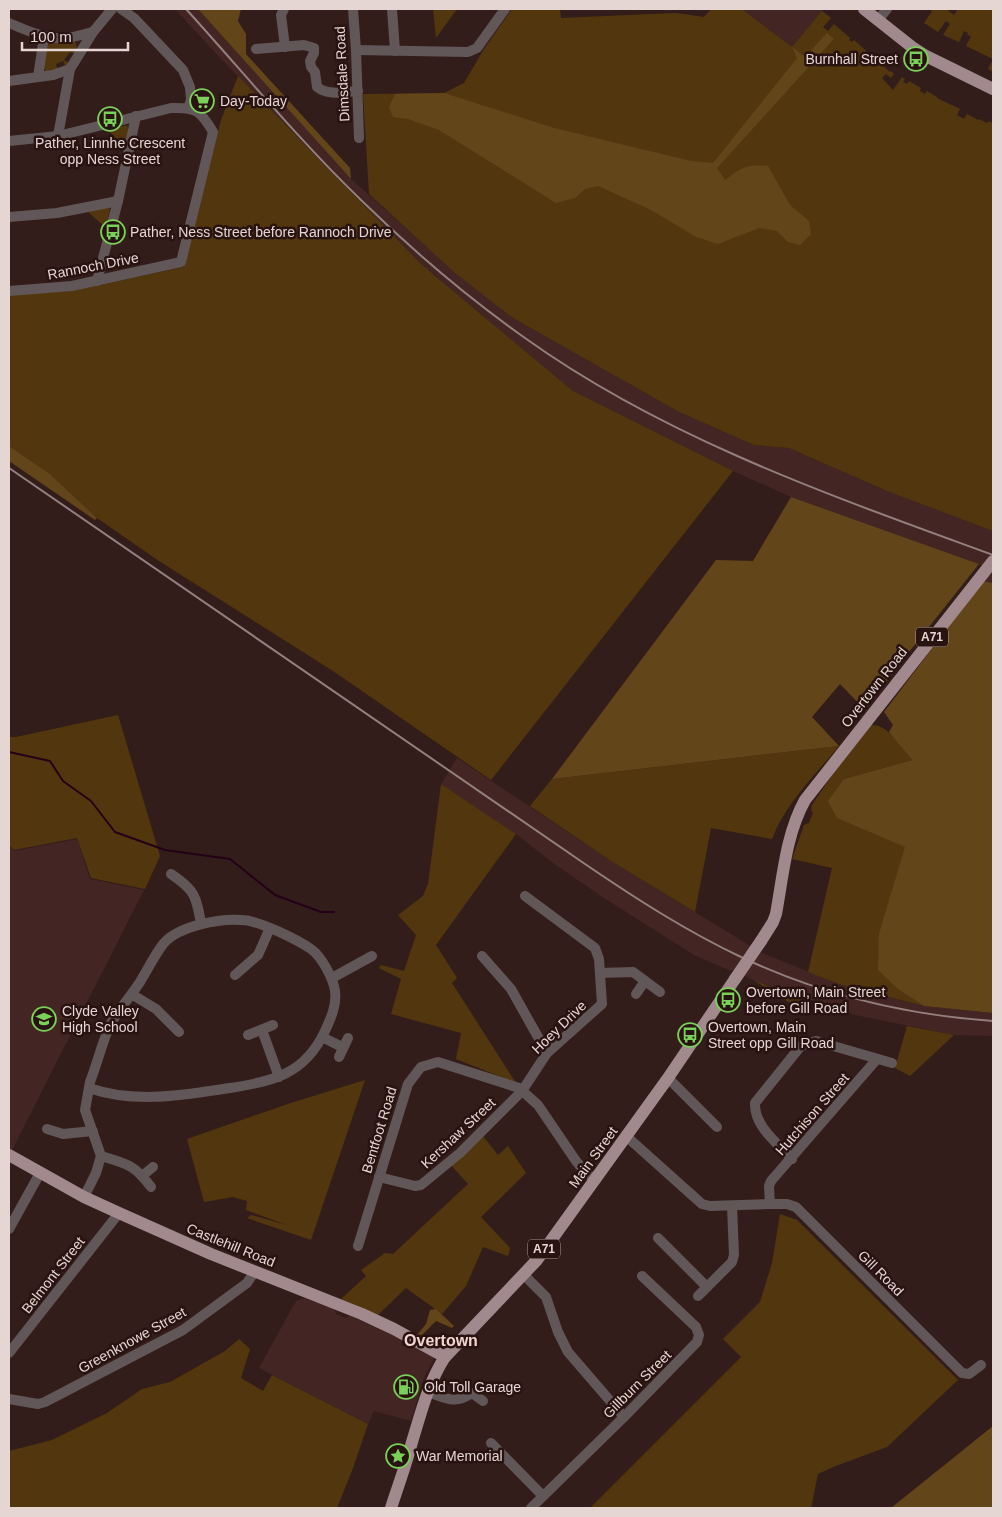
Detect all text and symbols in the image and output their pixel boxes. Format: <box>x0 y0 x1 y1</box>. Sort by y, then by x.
scale bar <box>22 20 129 52</box>
street label: Dimsdale Road <box>332 26 352 122</box>
text: 100 m <box>30 28 72 45</box>
bus stop icon: Burnhall Street <box>903 46 929 72</box>
place label: Burnhall Street <box>805 51 898 67</box>
supermarket icon: Day-Today <box>189 88 215 114</box>
place label: Day-Today <box>220 93 287 109</box>
bus stop icon: Pather, Linnhe Crescent opp Ness Street <box>97 106 123 132</box>
place label: Pather, Linnhe Crescent opp Ness Street <box>35 135 185 167</box>
bus stop icon: Pather, Ness Street before Rannoch Drive <box>100 219 126 245</box>
place label: Pather, Ness Street before Rannoch Drive <box>130 224 392 240</box>
street label: Rannoch Drive <box>46 249 140 283</box>
road number: A71 <box>916 628 948 646</box>
street label: Overtown Road <box>838 644 910 730</box>
place label: Overtown, Main Street before Gill Road <box>746 984 885 1016</box>
bus stop icon: Overtown, Main Street before Gill Road <box>715 987 741 1013</box>
street label: Hoey Drive <box>529 997 590 1057</box>
place label: Clyde Valley High School <box>62 1003 139 1035</box>
school or university icon: Clyde Valley High School <box>31 1006 57 1032</box>
place label: Overtown, Main Street opp Gill Road <box>708 1019 834 1051</box>
bus stop icon: Overtown, Main Street opp Gill Road <box>677 1022 703 1048</box>
street label: Hutchison Street <box>772 1070 852 1158</box>
street label: Bentfoot Road <box>358 1085 400 1175</box>
street label: Kershaw Street <box>418 1094 499 1171</box>
street label: Main Street <box>565 1123 621 1191</box>
street label: Castlehill Road <box>184 1220 278 1270</box>
street label: Belmont Street <box>18 1234 88 1316</box>
road number: A71 <box>528 1240 560 1258</box>
street label: Gill Road <box>855 1247 907 1299</box>
street label: Greenknowe Street <box>75 1304 189 1376</box>
district label: Overtown <box>404 1332 478 1349</box>
street label: Gillburn Street <box>600 1347 674 1421</box>
fuel station icon: Old Toll Garage <box>393 1374 419 1400</box>
place label: Old Toll Garage <box>424 1379 521 1395</box>
place icon: War Memorial <box>385 1443 411 1469</box>
place label: War Memorial <box>416 1448 503 1464</box>

